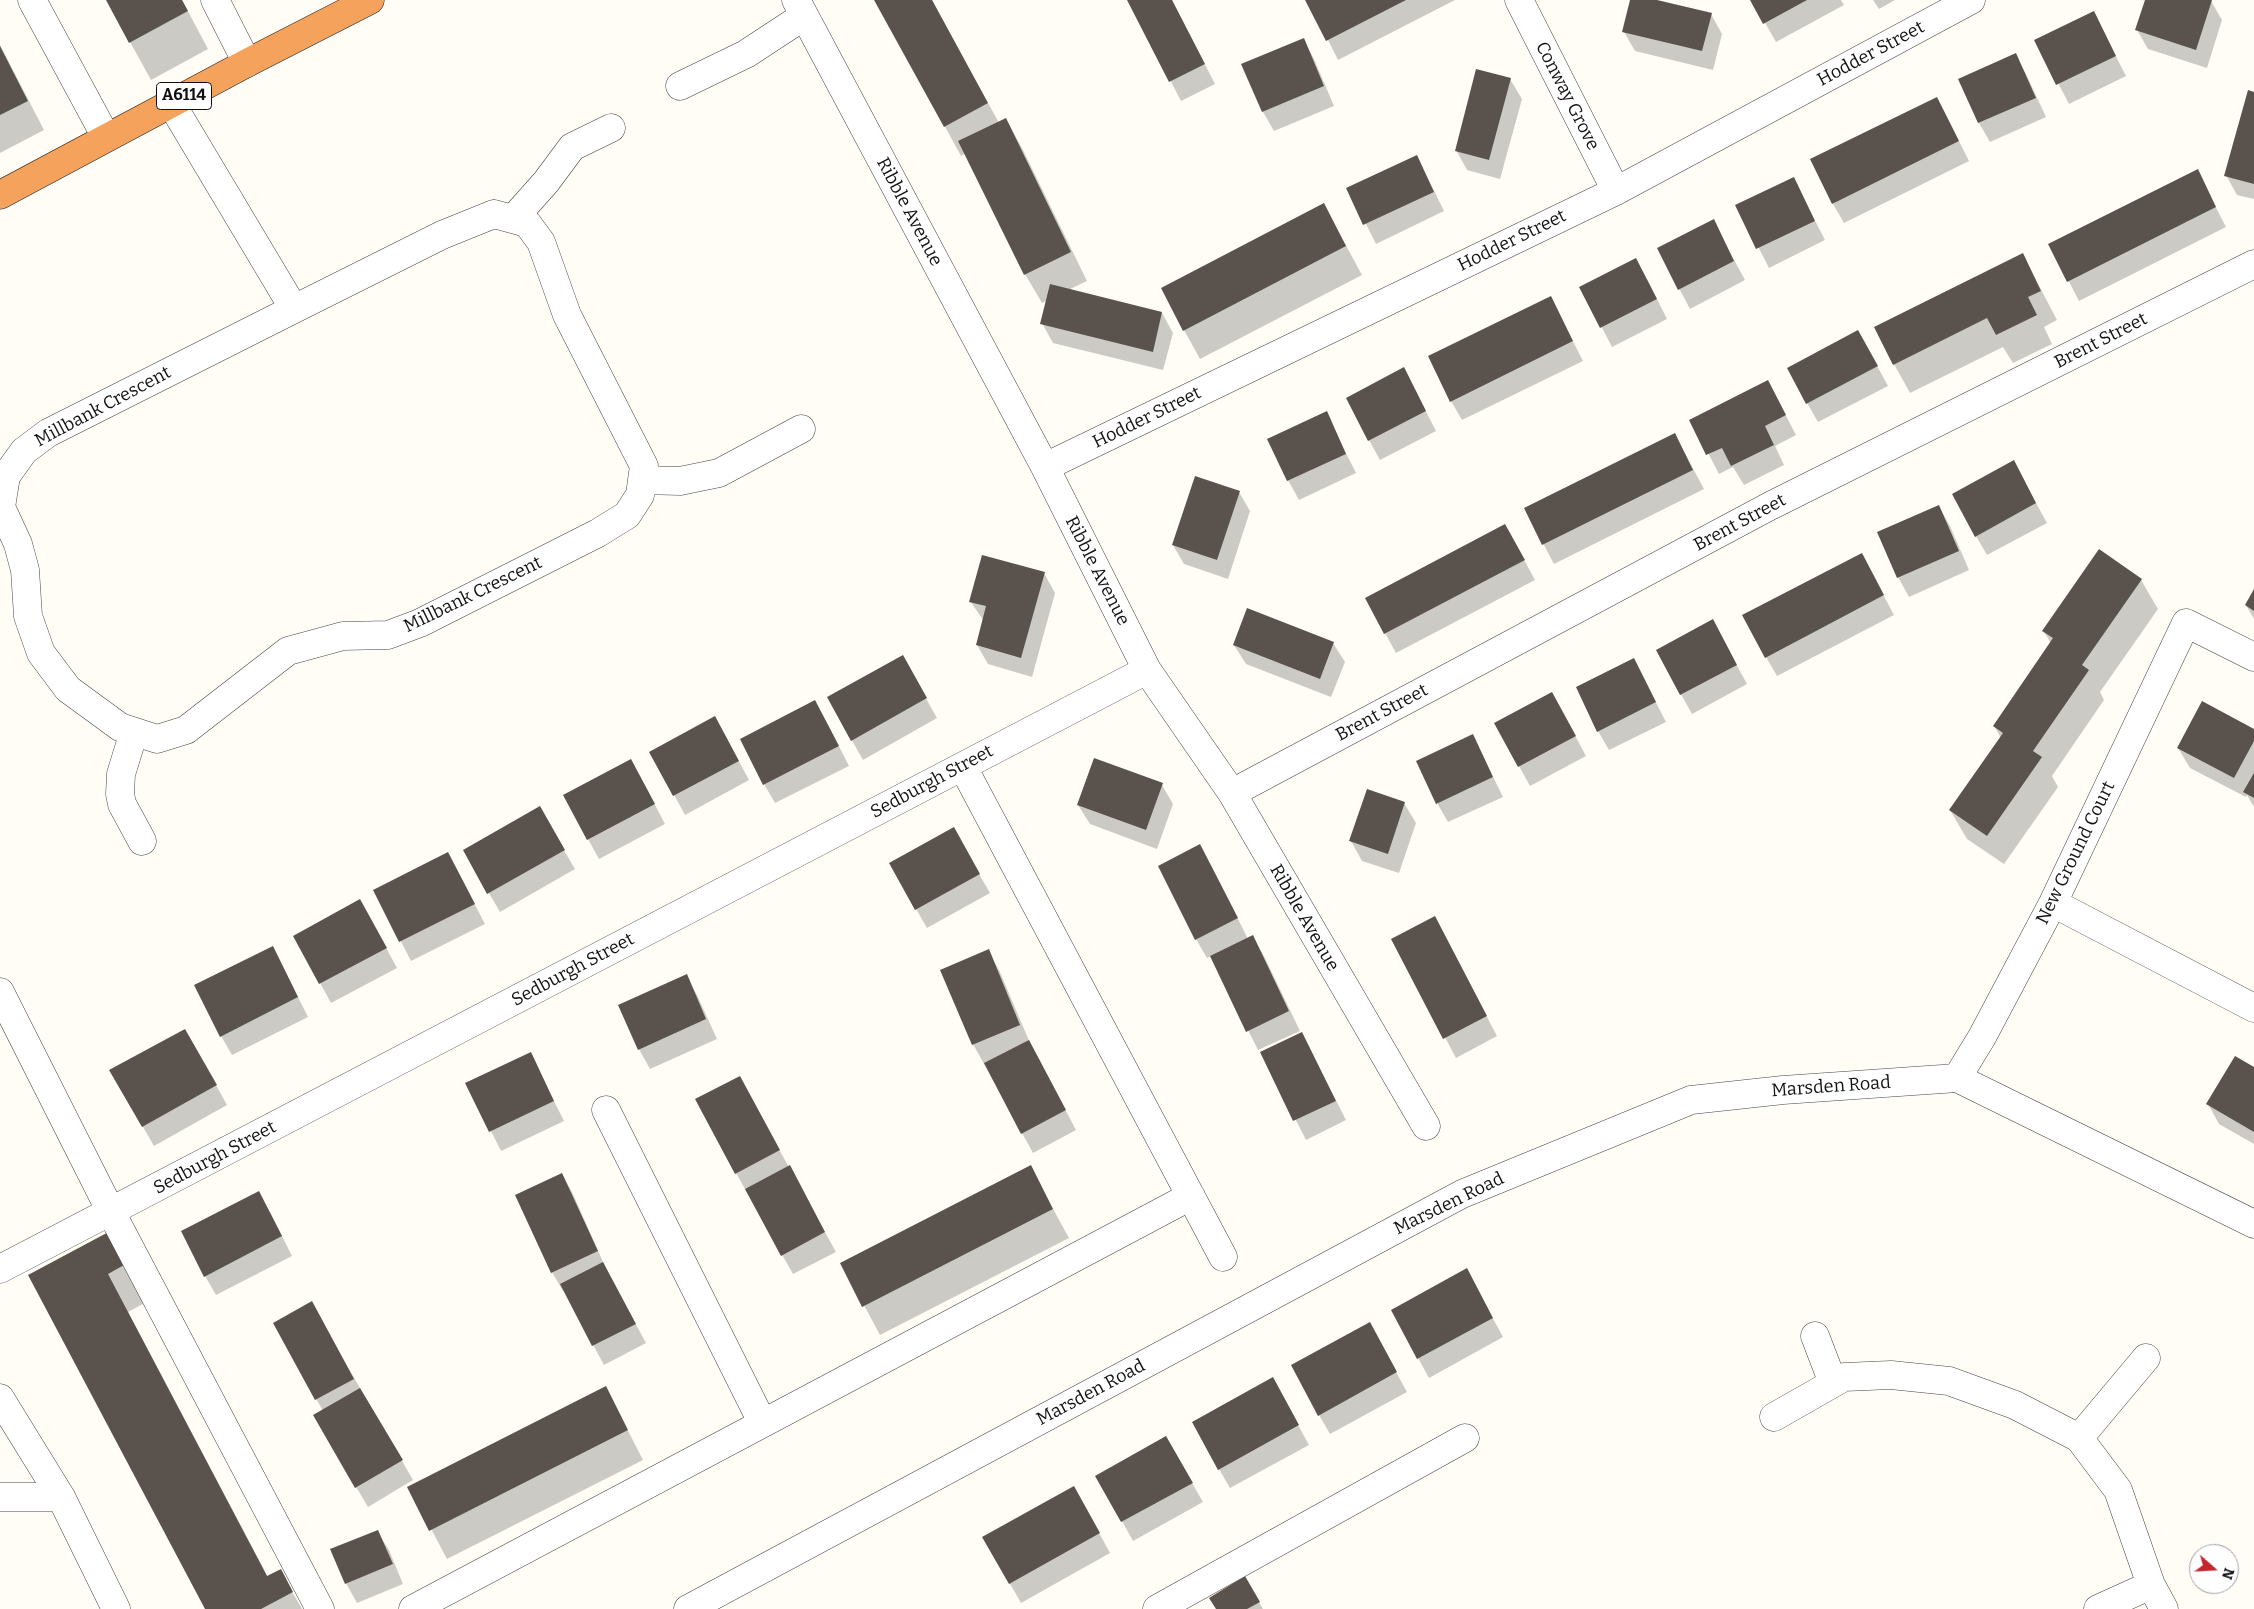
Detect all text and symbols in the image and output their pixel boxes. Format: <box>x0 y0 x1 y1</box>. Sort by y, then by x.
street label: Hodder Street <box>1814 17 1928 91</box>
street label: Conway Grove <box>1530 38 1604 154</box>
road number: A6114 <box>156 82 212 110</box>
street label: Ribble Avenue <box>871 154 947 270</box>
street label: Hodder Street <box>1454 205 1570 277</box>
street label: Brent Street <box>2051 308 2151 374</box>
street label: Millbank Crescent <box>31 362 175 452</box>
street label: Hodder Street <box>1089 382 1205 454</box>
street label: Brent Street <box>1690 490 1790 556</box>
street label: Ribble Avenue <box>1060 513 1134 629</box>
street label: Millbank Crescent <box>400 552 546 638</box>
street label: Brent Street <box>1332 680 1432 746</box>
street label: Sedburgh Street <box>867 741 997 823</box>
street label: New Ground Court <box>2032 778 2120 928</box>
street label: Ribble Avenue <box>1265 861 1343 975</box>
street label: Sedburgh Street <box>508 929 638 1011</box>
street label: Marsden Road <box>1771 1072 1891 1102</box>
street label: Sedburgh Street <box>150 1117 280 1199</box>
street label: Marsden Road <box>1390 1168 1508 1240</box>
street label: Marsden Road <box>1033 1355 1149 1431</box>
north arrow <box>2189 1544 2239 1594</box>
text: N <box>2218 1566 2238 1582</box>

